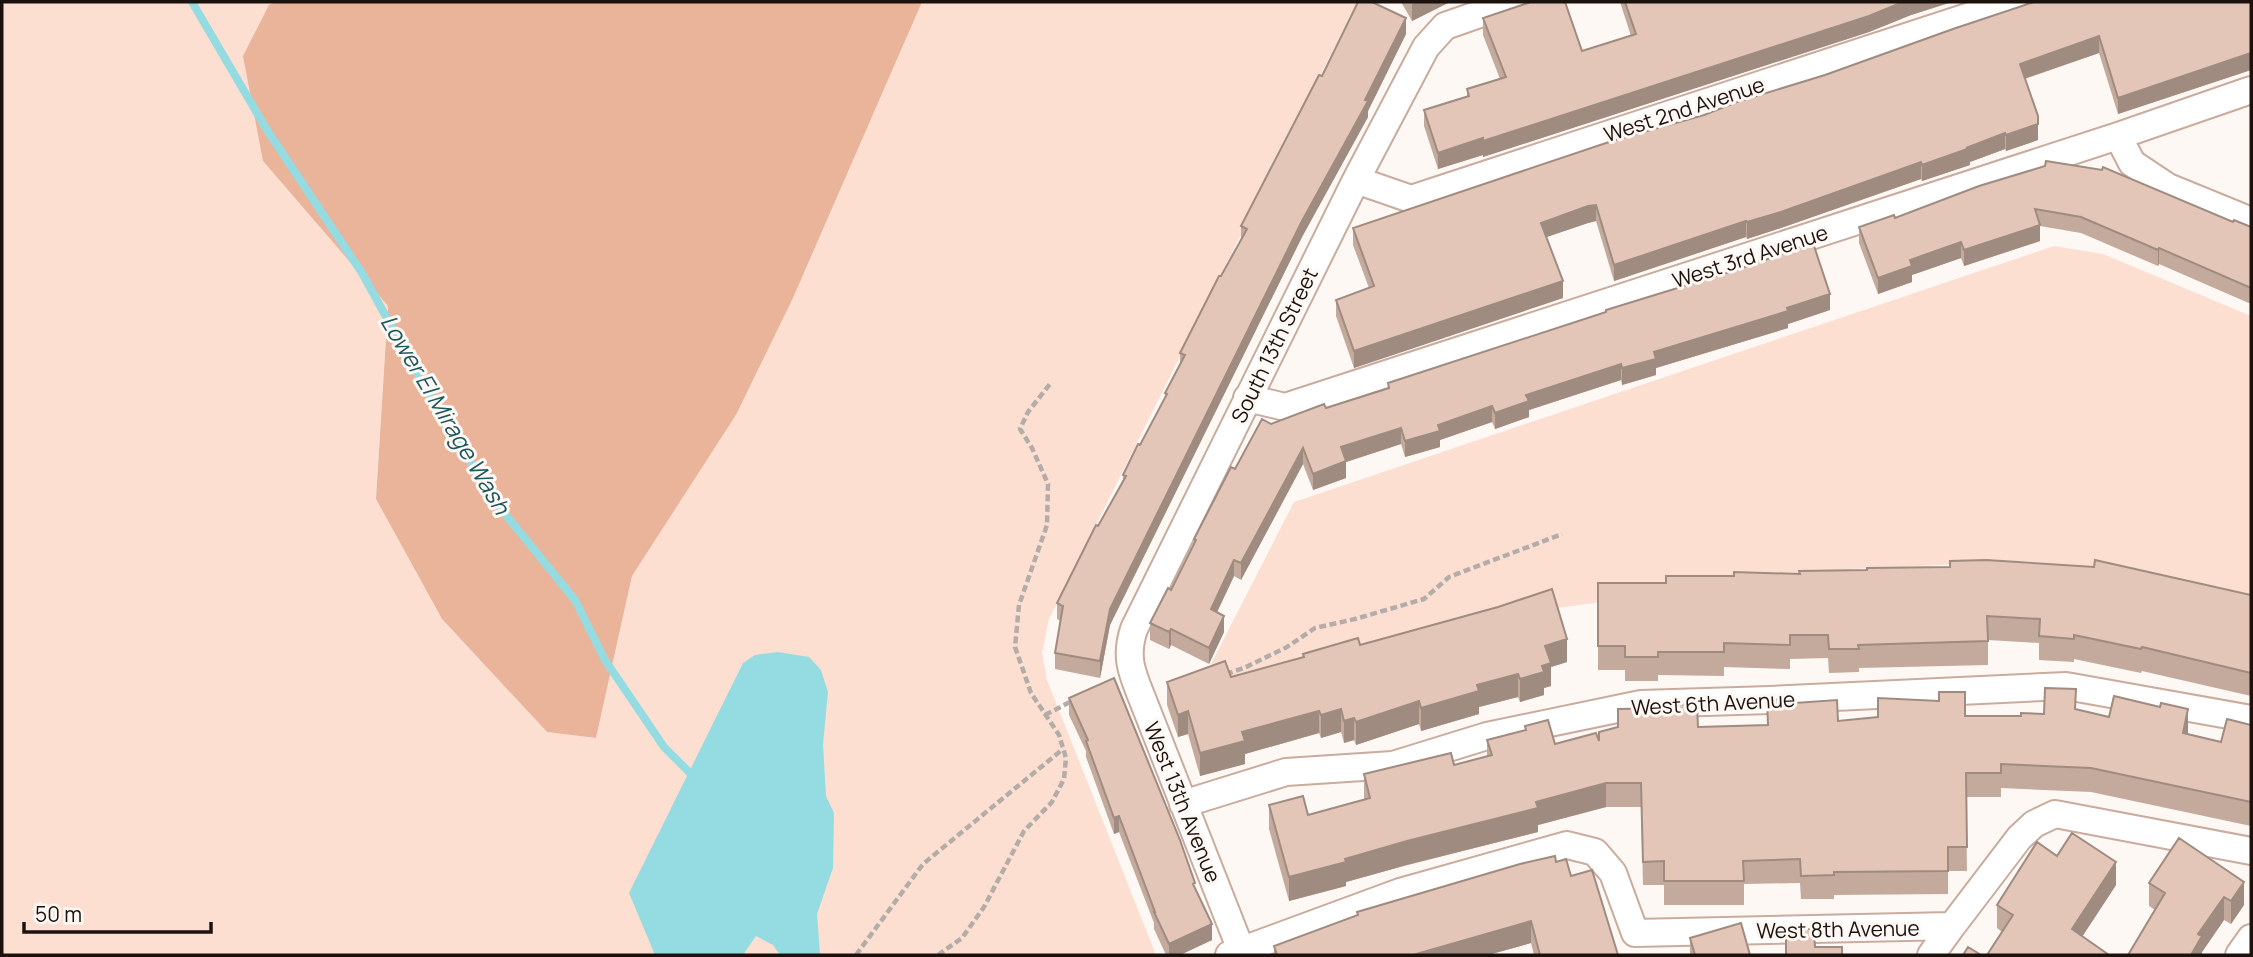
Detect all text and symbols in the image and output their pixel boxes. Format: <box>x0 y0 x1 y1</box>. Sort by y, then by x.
street label: West 2nd Avenue <box>1600 70 1768 148</box>
street label: West 3rd Avenue <box>1669 218 1831 294</box>
street label: South 13th Street <box>1224 263 1324 427</box>
water label: Lower El Mirage Wash <box>374 308 519 521</box>
street label: West 6th Avenue <box>1630 685 1796 721</box>
street label: West 13th Avenue <box>1138 717 1228 887</box>
scale bar <box>24 890 212 934</box>
text: 50 m <box>35 900 82 928</box>
street label: West 8th Avenue <box>1756 914 1920 944</box>

